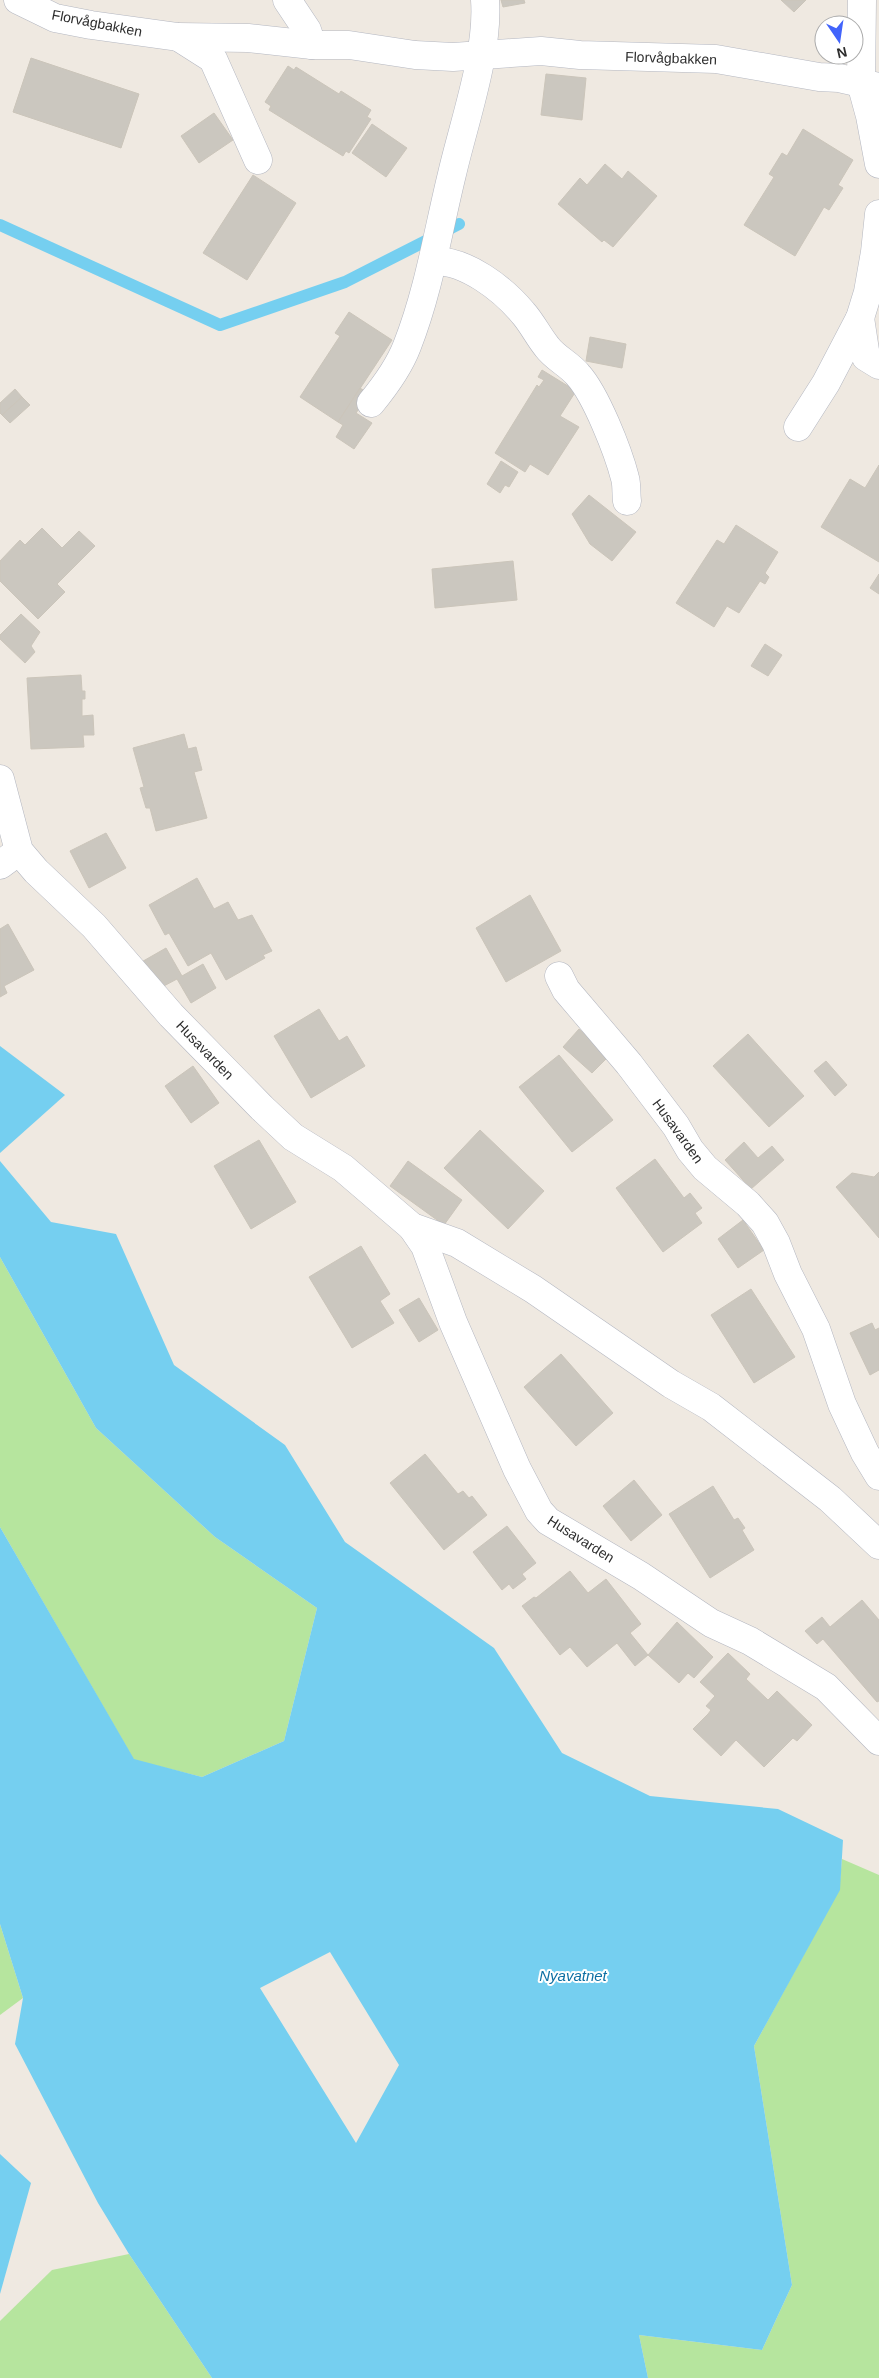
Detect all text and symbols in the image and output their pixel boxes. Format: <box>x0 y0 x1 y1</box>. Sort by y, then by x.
street label: Florvågbakken <box>50 6 144 40</box>
north arrow <box>814 15 864 65</box>
text: N <box>835 44 849 62</box>
street label: Florvågbakken <box>625 48 717 68</box>
street label: Husavarden <box>173 1017 237 1083</box>
street label: Husavarden <box>649 1096 707 1166</box>
street label: Husavarden <box>545 1512 617 1566</box>
water label: Nyavatnet <box>539 1967 608 1984</box>

